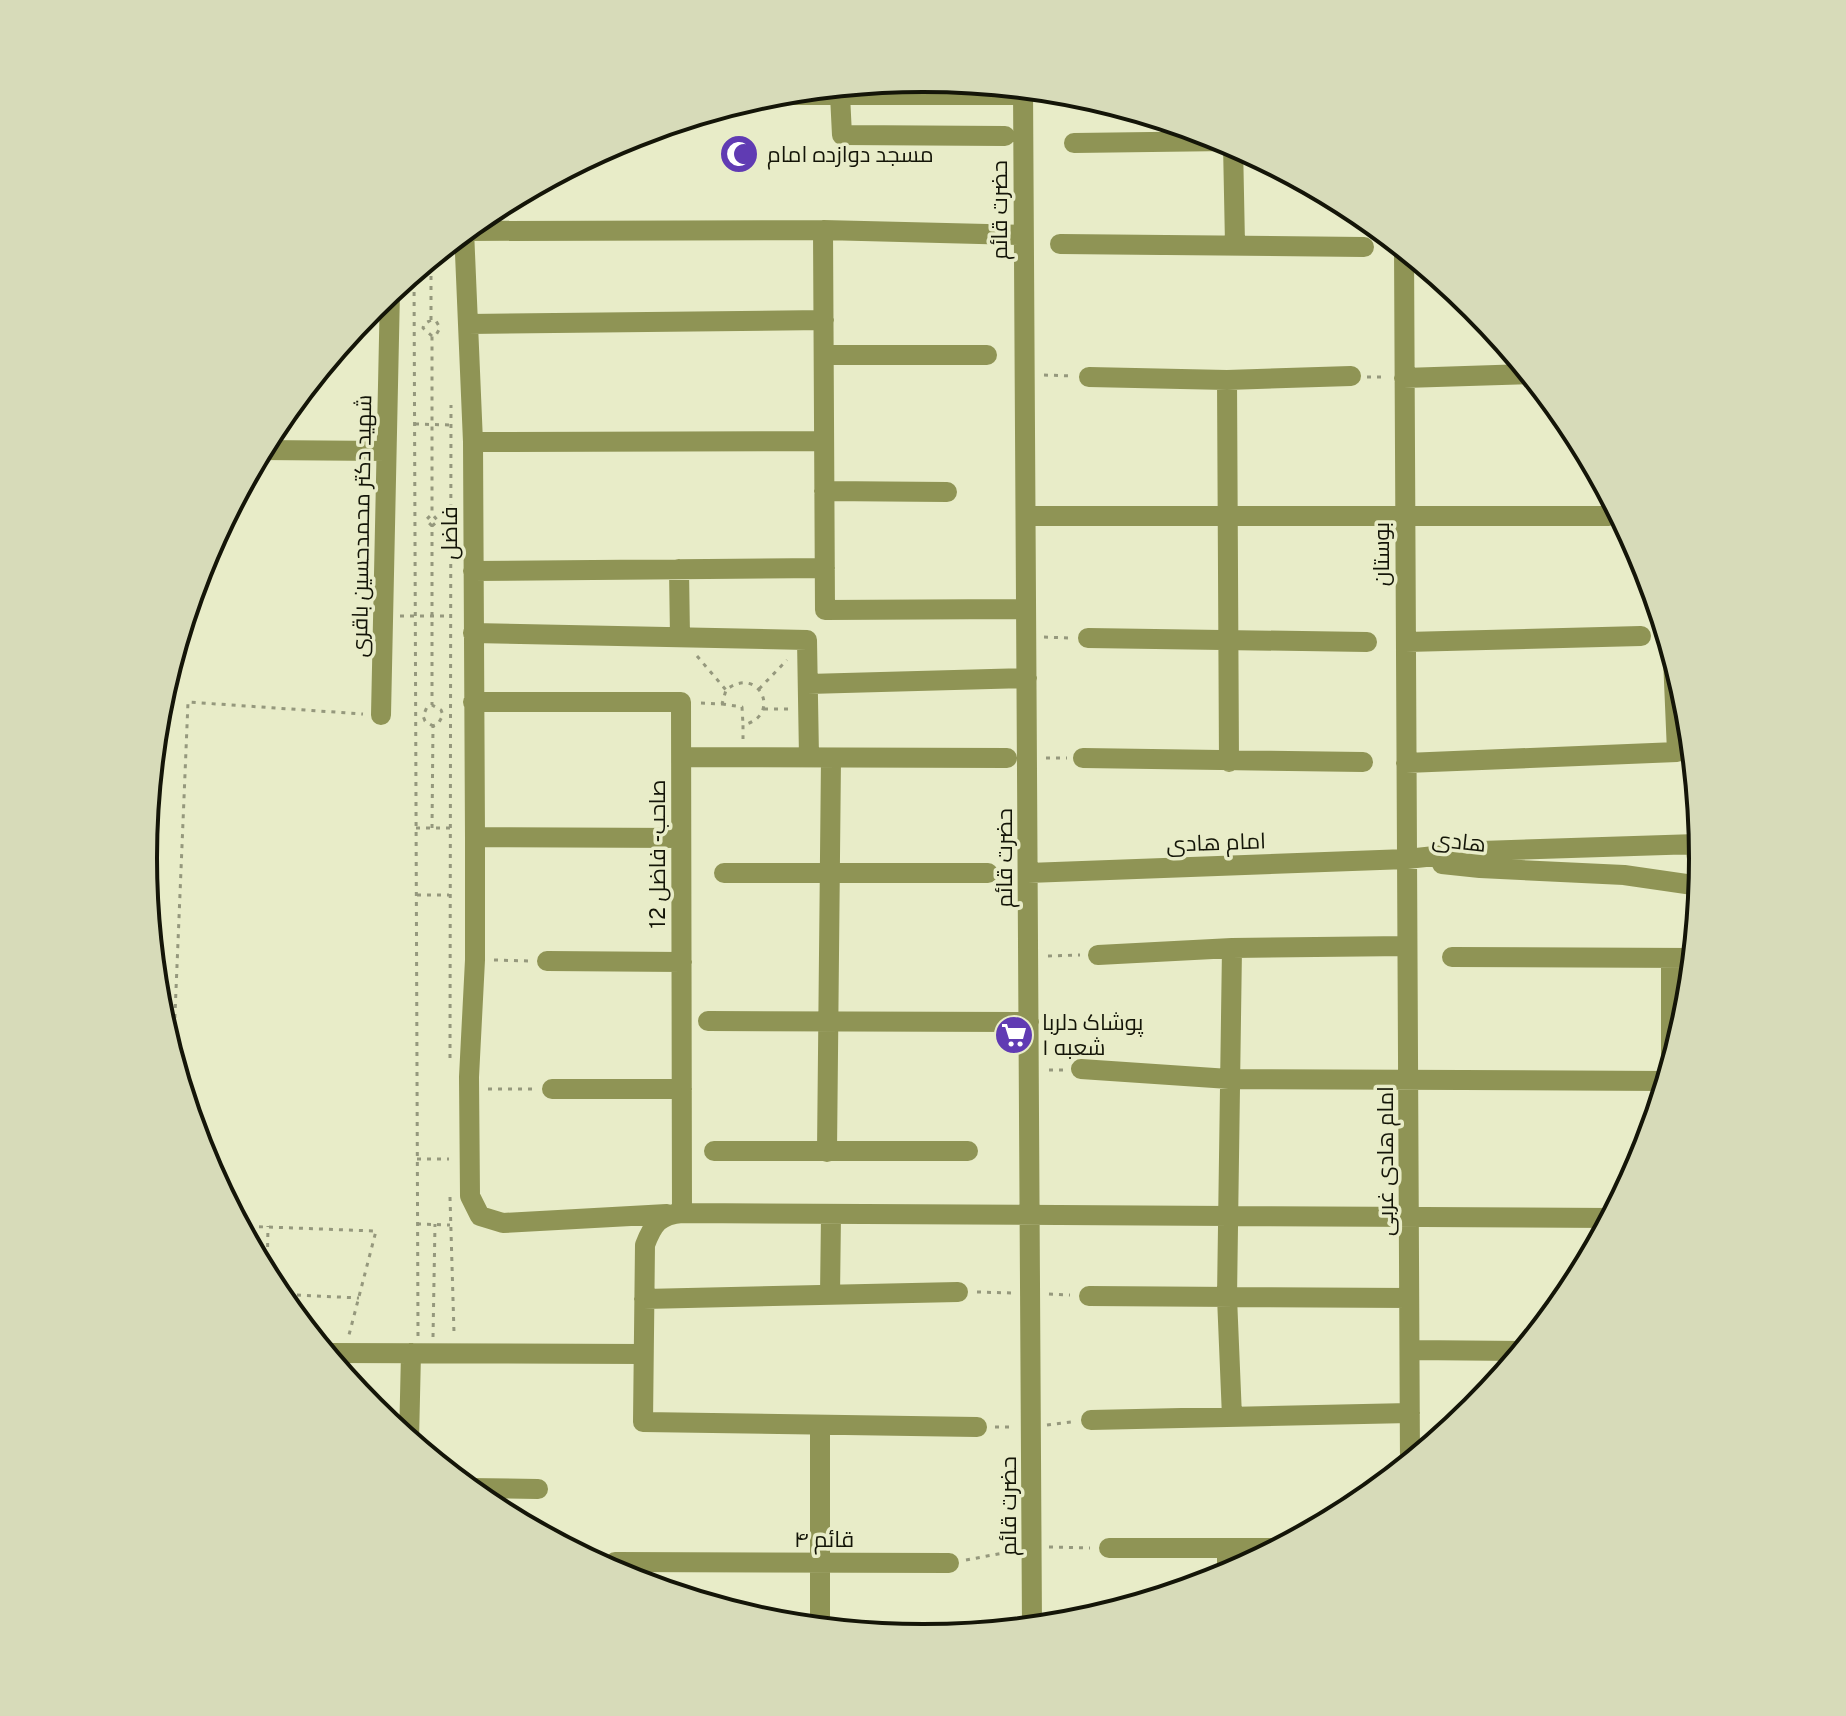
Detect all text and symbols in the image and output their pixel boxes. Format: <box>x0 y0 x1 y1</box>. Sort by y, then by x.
mosque icon: مسجد دوازده امام <box>718 133 760 175</box>
place label: مسجد دوازده امام <box>767 143 934 170</box>
street label: حضرت قائم <box>988 160 1015 260</box>
street label: شهید دکتر محمدحسین باقری <box>348 394 379 658</box>
street label: فاضل <box>438 506 465 560</box>
street label: بوستان <box>1370 522 1397 586</box>
street label: صاحب- فاضل 12 <box>646 780 673 928</box>
street label: حضرت قائم <box>993 808 1020 908</box>
street label: هادی <box>1430 827 1487 860</box>
street label: امام هادی <box>1166 829 1266 860</box>
place label: پوشاک دلربا شعبه ۱ <box>1042 1011 1143 1063</box>
supermarket icon: پوشاک دلربا شعبه ۱ <box>993 1014 1035 1056</box>
street label: امام هادی غربی <box>1374 1086 1401 1236</box>
street label: حضرت قائم <box>997 1456 1024 1556</box>
street label: قائم ۴ <box>794 1528 854 1555</box>

